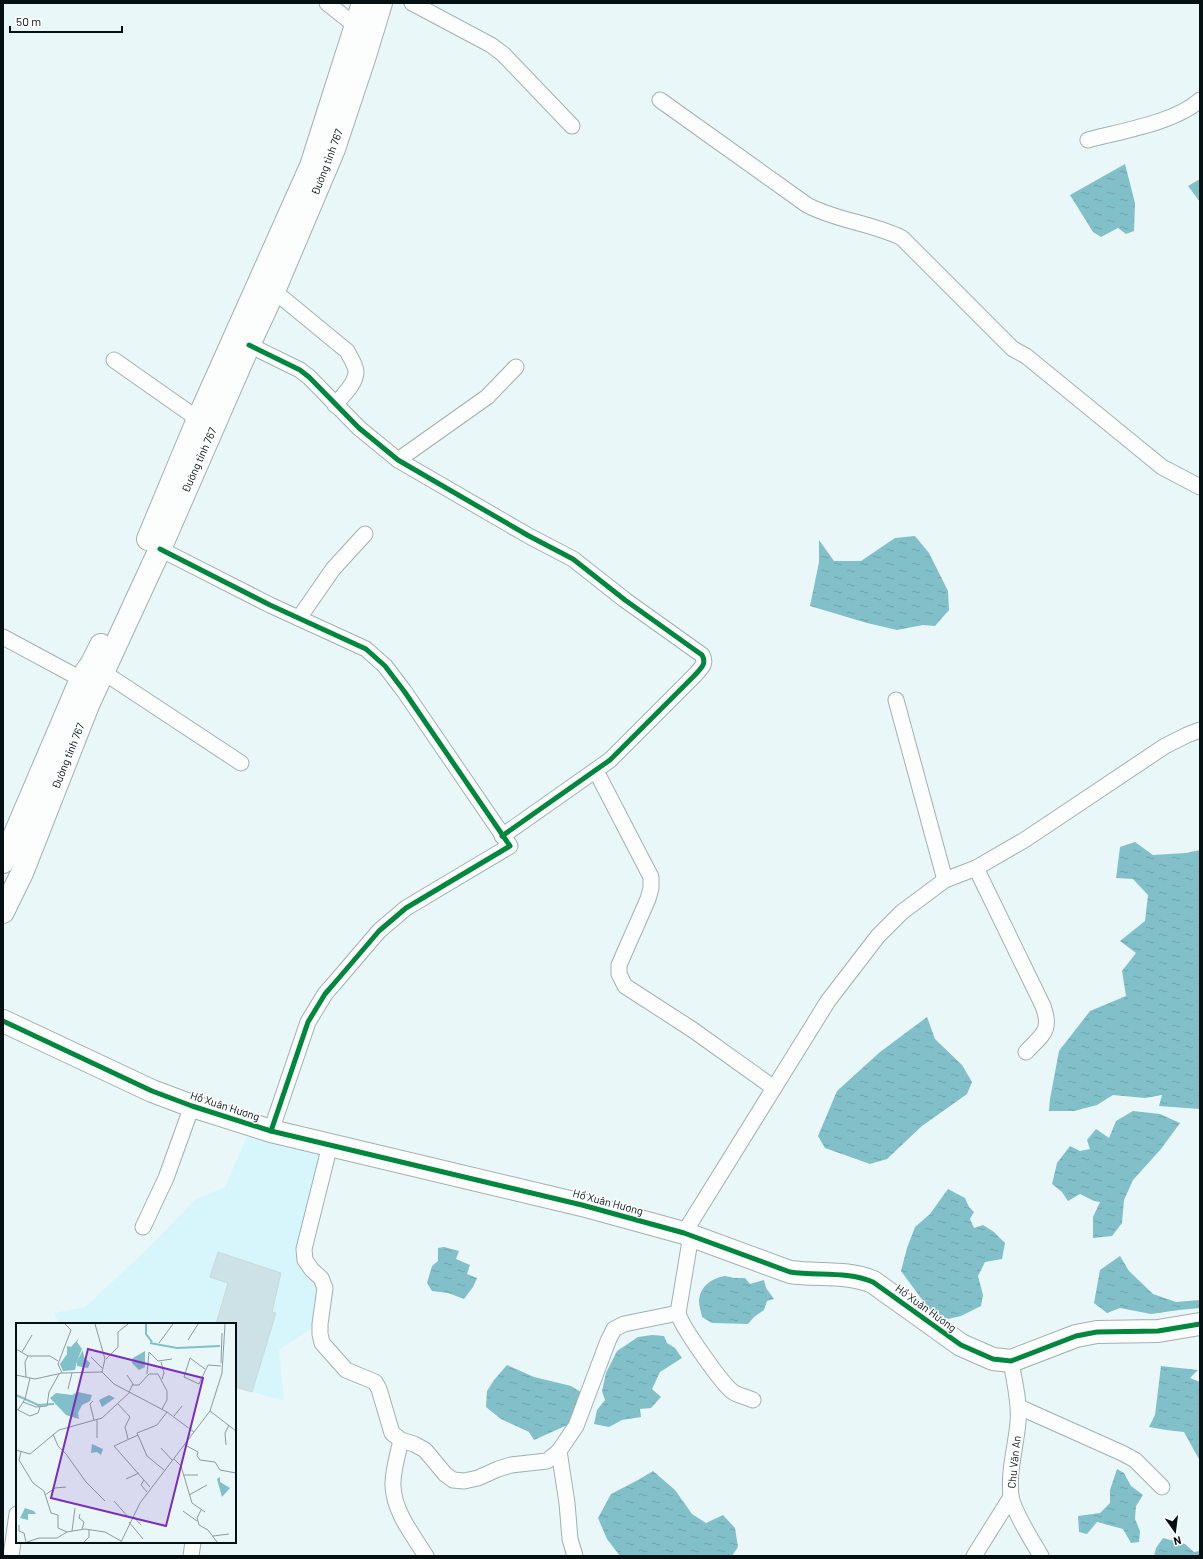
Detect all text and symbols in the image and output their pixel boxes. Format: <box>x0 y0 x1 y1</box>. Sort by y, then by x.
scale bar <box>10 8 122 34</box>
text: 50 m <box>16 14 41 28</box>
street label: Đường tỉnh 767 <box>308 127 345 197</box>
street label: Đường tỉnh 767 <box>178 425 219 494</box>
street label: Đường tỉnh 767 <box>48 721 87 791</box>
street label: Hồ Xuân Hương <box>189 1088 262 1123</box>
street label: Hồ Xuân Hương <box>572 1186 645 1217</box>
street label: Hồ Xuân Hương <box>893 1281 959 1334</box>
inset map <box>16 1323 236 1543</box>
street label: Chu Văn An <box>1004 1435 1023 1489</box>
north arrow <box>1155 1511 1195 1551</box>
text: N <box>1172 1534 1183 1548</box>

